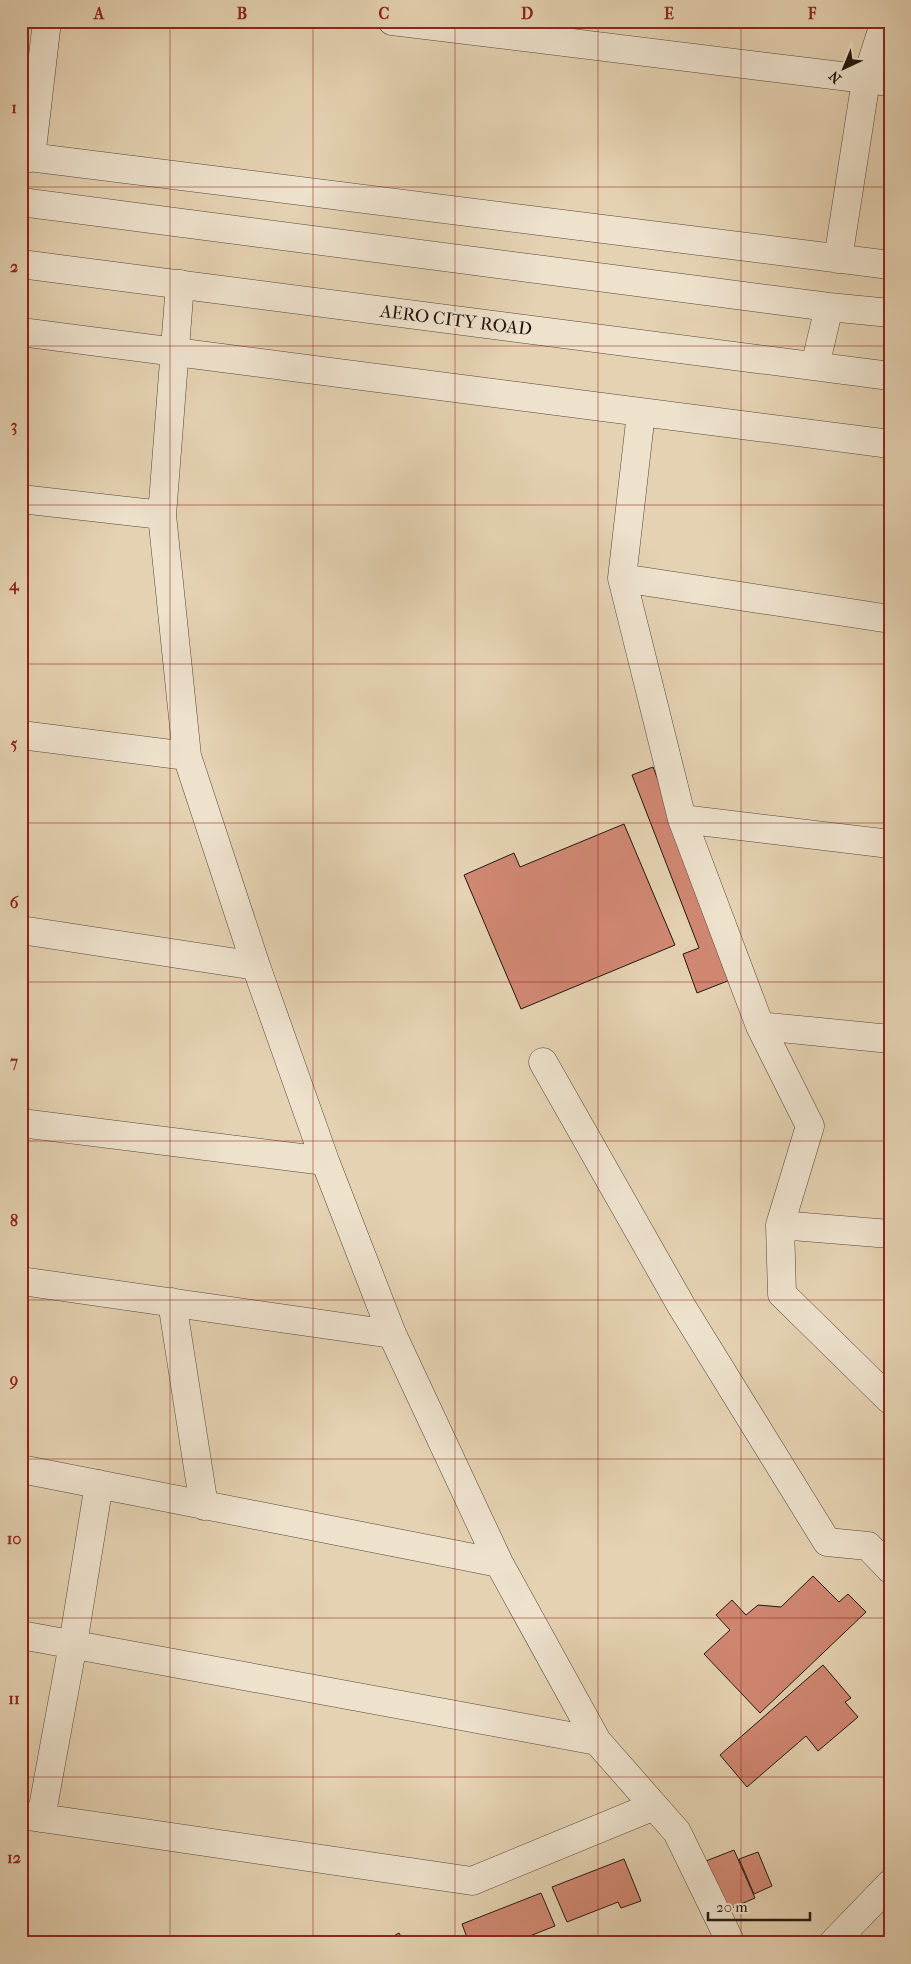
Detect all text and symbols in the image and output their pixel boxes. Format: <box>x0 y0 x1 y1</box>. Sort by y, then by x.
text: A <box>93 4 105 23</box>
text: B <box>237 4 247 23</box>
text: C <box>379 4 390 23</box>
text: D <box>521 4 533 23</box>
text: E <box>664 4 674 23</box>
text: F <box>807 4 817 23</box>
north arrow <box>818 42 868 92</box>
text: N <box>825 67 845 87</box>
text: 1 <box>11 98 17 117</box>
text: 2 <box>10 257 18 276</box>
street label: AERO CITY ROAD <box>378 301 533 340</box>
text: 3 <box>11 416 17 436</box>
text: 4 <box>8 575 20 595</box>
text: 5 <box>11 734 18 753</box>
text: 6 <box>10 893 19 912</box>
text: 7 <box>9 1052 18 1071</box>
text: 8 <box>10 1211 18 1230</box>
text: 9 <box>9 1370 18 1390</box>
text: 10 <box>7 1529 21 1548</box>
text: 11 <box>8 1689 20 1708</box>
text: 12 <box>7 1848 21 1867</box>
scale bar <box>708 1889 811 1921</box>
text: 20 m <box>716 1898 748 1916</box>

